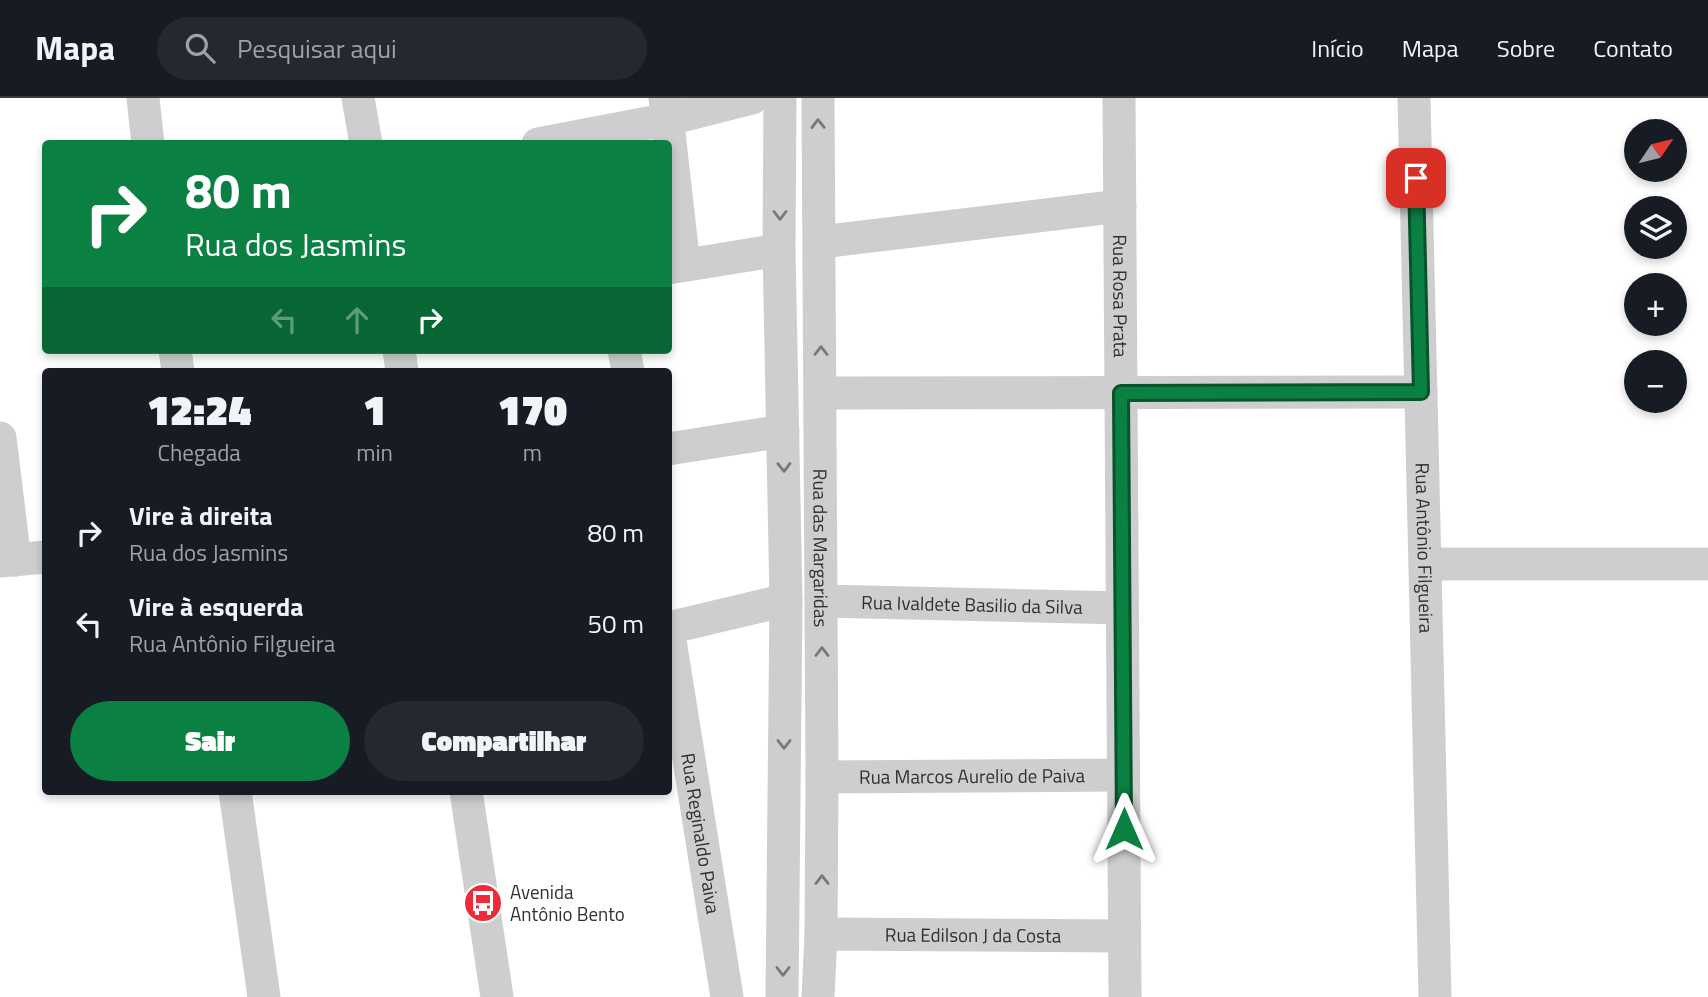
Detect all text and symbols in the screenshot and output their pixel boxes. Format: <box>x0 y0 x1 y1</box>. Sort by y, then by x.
search box <box>157 17 647 80</box>
text: Mapa <box>35 23 115 73</box>
icon: search <box>181 29 219 67</box>
text: Pesquisar aqui <box>237 29 397 68</box>
text: Início <box>1311 30 1364 66</box>
text: Mapa <box>1402 30 1459 66</box>
text: Sobre <box>1497 30 1555 66</box>
text: Contato <box>1593 30 1673 66</box>
one-way arrow <box>810 118 826 129</box>
north arrow <box>1624 119 1687 182</box>
map controls <box>1624 119 1687 413</box>
pin <box>1386 148 1446 208</box>
text: 80 m <box>185 152 292 227</box>
icon: arrive <box>1397 159 1435 197</box>
icon: right <box>70 168 161 259</box>
button: layers <box>1624 196 1687 259</box>
one-way arrow <box>772 210 787 221</box>
text: Rua dos Jasmins <box>185 220 406 268</box>
street label: Rua Rosa Prata <box>1106 234 1136 358</box>
button: + <box>1624 273 1687 336</box>
icon: left <box>265 301 303 339</box>
icon: ahead <box>338 301 376 339</box>
icon: right <box>411 301 449 339</box>
one-way arrow <box>813 346 829 356</box>
button: − <box>1624 350 1687 413</box>
text: 12:24 <box>147 377 251 441</box>
text: 1 <box>363 377 386 441</box>
text: 170 <box>498 377 567 441</box>
text: Chegada <box>157 435 241 470</box>
text: min <box>356 435 393 470</box>
text: m <box>523 435 542 470</box>
one-way arrow <box>776 462 791 473</box>
street label: Rua Antônio Filgueira <box>1409 462 1442 634</box>
street label: Rua das Margaridas <box>806 469 836 628</box>
text: Vire à direita <box>129 496 272 535</box>
text: 80 m <box>587 513 644 552</box>
icon: right <box>70 514 108 552</box>
text: Rua dos Jasmins <box>129 535 288 570</box>
text: Vire à esquerda <box>129 587 304 626</box>
street label: Rua Ivaldete Basilio da Silva <box>861 587 1083 621</box>
text: 50 m <box>587 604 644 643</box>
icon: left <box>70 605 108 643</box>
text: Rua Antônio Filgueira <box>129 626 335 661</box>
one-way arrow <box>814 647 830 657</box>
button: Sair <box>70 701 350 781</box>
button: Compartilhar <box>364 701 644 781</box>
one-way arrow <box>777 738 792 749</box>
street label: Rua Reginaldo Paiva <box>674 751 729 916</box>
street label: Rua Marcos Aurelio de Paiva <box>859 760 1086 791</box>
position arrow <box>1087 792 1161 866</box>
one-way arrow <box>814 874 830 885</box>
place label: Avenida Antônio Bento <box>510 877 625 928</box>
bus stop icon: Avenida Antônio Bento <box>462 882 504 924</box>
street label: Rua Edilson J da Costa <box>885 919 1062 950</box>
one-way arrow <box>775 966 790 977</box>

